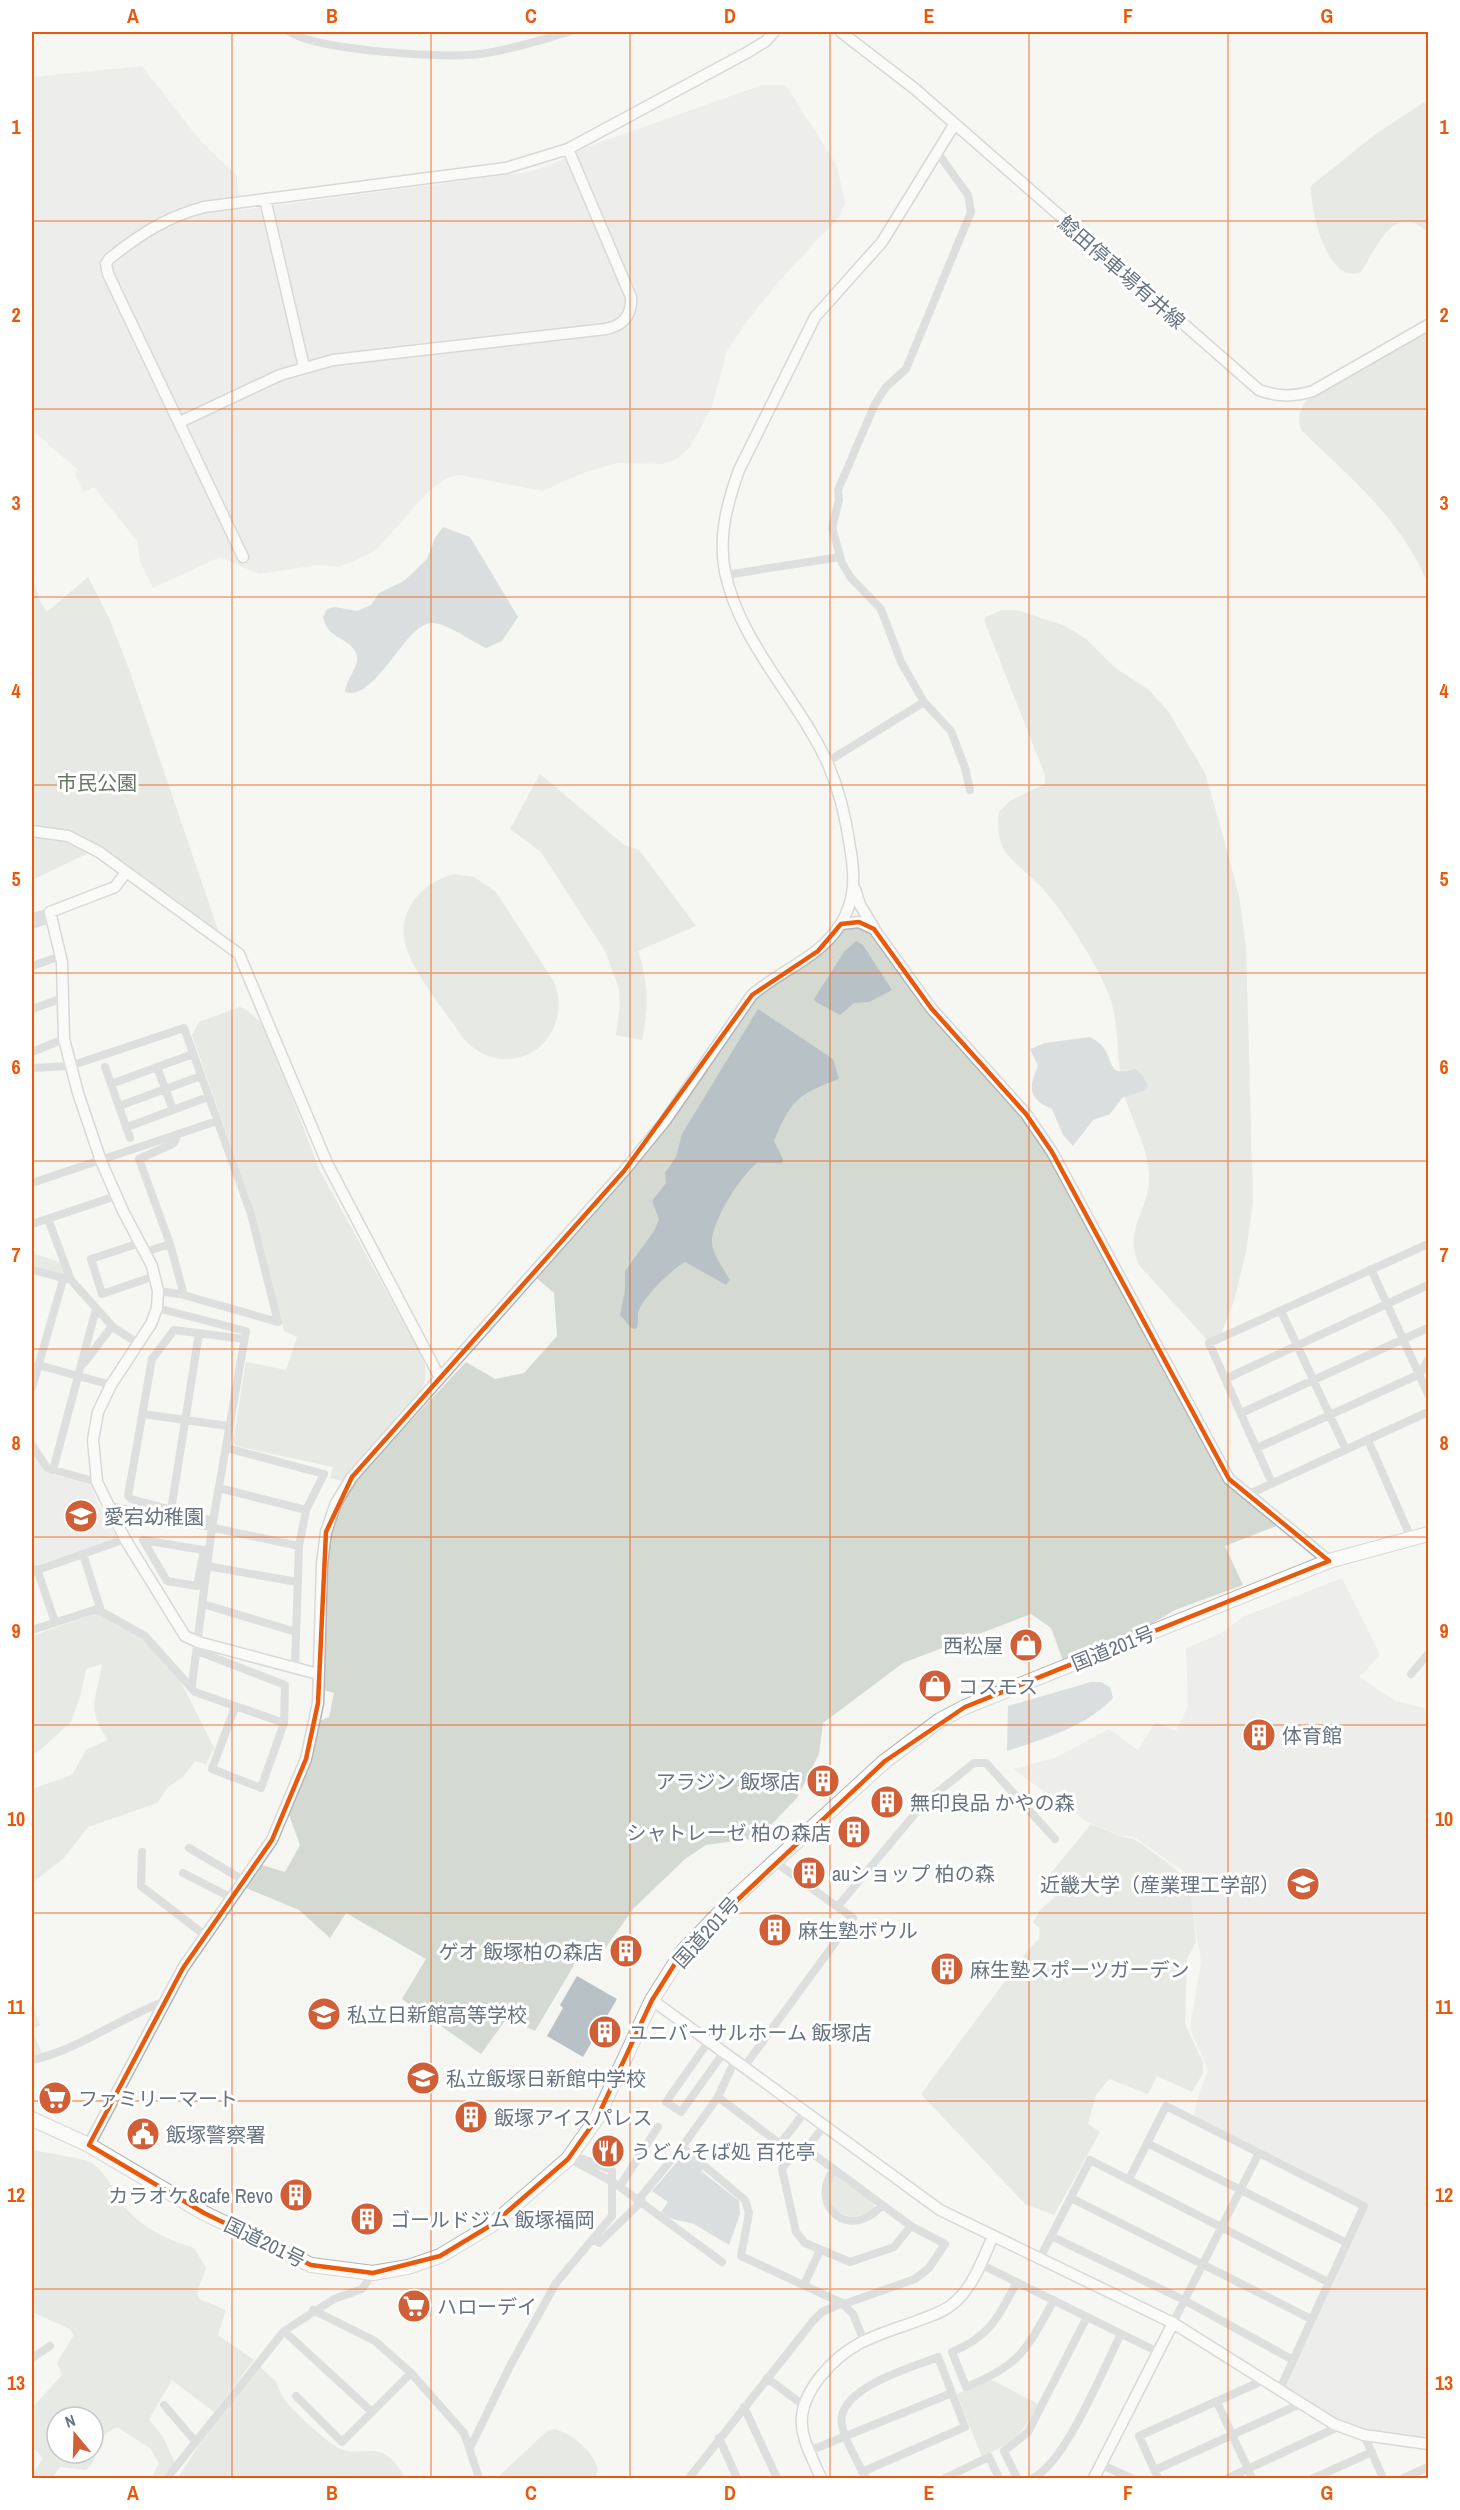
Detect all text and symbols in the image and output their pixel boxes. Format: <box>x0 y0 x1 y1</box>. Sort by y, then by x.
text: A <box>127 2 139 29</box>
text: B <box>326 2 338 29</box>
text: C <box>525 2 537 29</box>
text: D <box>724 2 736 29</box>
text: E <box>924 2 935 29</box>
text: F <box>1123 2 1133 29</box>
text: G <box>1321 2 1333 29</box>
text: 1 <box>11 113 21 140</box>
text: 1 <box>1439 113 1449 140</box>
street label: 鯰田停車場有井線 <box>1053 209 1191 335</box>
text: 2 <box>11 301 21 328</box>
text: 2 <box>1439 301 1449 328</box>
text: 3 <box>11 489 21 516</box>
text: 3 <box>1439 489 1449 516</box>
text: 4 <box>11 677 21 704</box>
text: 4 <box>1439 677 1449 704</box>
park label: 市民公園 <box>57 769 137 796</box>
text: 5 <box>11 865 21 892</box>
text: 5 <box>1439 865 1449 892</box>
text: 6 <box>11 1053 21 1080</box>
text: 6 <box>1439 1053 1449 1080</box>
text: 7 <box>11 1241 21 1268</box>
text: 7 <box>1439 1241 1449 1268</box>
text: 8 <box>11 1429 21 1456</box>
text: 8 <box>1439 1429 1449 1456</box>
school or university icon: 愛宕幼稚園 <box>63 1498 99 1534</box>
place label: 愛宕幼稚園 <box>104 1503 204 1530</box>
text: 9 <box>11 1617 21 1644</box>
text: 9 <box>1439 1617 1449 1644</box>
street label: 国道201号 <box>1067 1619 1159 1677</box>
shop icon: 西松屋 <box>1008 1627 1044 1663</box>
place label: 西松屋 <box>943 1632 1003 1659</box>
shop icon: コスモス <box>917 1668 953 1704</box>
place label: コスモス <box>958 1673 1038 1700</box>
building icon: 体育館 <box>1241 1717 1277 1753</box>
place label: 体育館 <box>1282 1722 1342 1749</box>
building icon: アラジン 飯塚店 <box>805 1763 841 1799</box>
place label: アラジン 飯塚店 <box>656 1768 800 1795</box>
building icon: 無印良品 かやの森 <box>869 1784 905 1820</box>
place label: 無印良品 かやの森 <box>910 1789 1075 1816</box>
text: 10 <box>7 1805 25 1832</box>
text: 10 <box>1435 1805 1453 1832</box>
building icon: シャトレーゼ 柏の森店 <box>836 1814 872 1850</box>
place label: シャトレーゼ 柏の森店 <box>626 1819 831 1846</box>
building icon: auショップ 柏の森 <box>791 1855 827 1891</box>
place label: auショップ 柏の森 <box>832 1860 995 1887</box>
school or university icon: 近畿大学（産業理工学部） <box>1285 1866 1321 1902</box>
place label: 近畿大学（産業理工学部） <box>1040 1871 1280 1898</box>
street label: 国道201号 <box>667 1891 745 1973</box>
building icon: 麻生塾ボウル <box>757 1912 793 1948</box>
place label: 麻生塾ボウル <box>798 1917 918 1944</box>
building icon: ゲオ 飯塚柏の森店 <box>608 1933 644 1969</box>
place label: ゲオ 飯塚柏の森店 <box>438 1938 603 1965</box>
building icon: 麻生塾スポーツガーデン <box>929 1951 965 1987</box>
place label: 麻生塾スポーツガーデン <box>970 1956 1190 1983</box>
text: 11 <box>7 1993 26 2020</box>
text: 11 <box>1435 1993 1454 2020</box>
school or university icon: 私立日新館高等学校 <box>306 1996 342 2032</box>
place label: 私立日新館高等学校 <box>347 2001 527 2028</box>
building icon: ユニバーサルホーム 飯塚店 <box>587 2014 623 2050</box>
place label: ユニバーサルホーム 飯塚店 <box>628 2019 872 2046</box>
school or university icon: 私立飯塚日新館中学校 <box>405 2060 441 2096</box>
place label: 私立飯塚日新館中学校 <box>446 2065 646 2092</box>
supermarket icon: ファミリーマート <box>37 2080 73 2116</box>
place label: ファミリーマート <box>78 2085 238 2112</box>
building icon: 飯塚アイスパレス <box>453 2099 489 2135</box>
place label: 飯塚アイスパレス <box>494 2104 652 2131</box>
public building icon: 飯塚警察署 <box>125 2116 161 2152</box>
place label: 飯塚警察署 <box>166 2121 266 2148</box>
restaurant icon: うどんそば処 百花亭 <box>590 2133 626 2169</box>
place label: うどんそば処 百花亭 <box>631 2138 816 2165</box>
building icon: カラオケ&cafe Revo <box>278 2177 314 2213</box>
text: 12 <box>7 2181 25 2208</box>
text: 12 <box>1435 2181 1453 2208</box>
place label: カラオケ&cafe Revo <box>108 2182 273 2209</box>
building icon: ゴールドジム 飯塚福岡 <box>349 2201 385 2237</box>
place label: ゴールドジム 飯塚福岡 <box>390 2206 595 2233</box>
street label: 国道201号 <box>220 2211 310 2273</box>
supermarket icon: ハローデイ <box>396 2288 432 2324</box>
place label: ハローデイ <box>437 2293 537 2320</box>
text: 13 <box>7 2369 25 2396</box>
text: 13 <box>1435 2369 1453 2396</box>
north arrow <box>45 2405 105 2465</box>
text: N <box>62 2409 78 2433</box>
text: A <box>127 2479 139 2506</box>
text: B <box>326 2479 338 2506</box>
text: C <box>525 2479 537 2506</box>
text: D <box>724 2479 736 2506</box>
text: E <box>924 2479 935 2506</box>
text: F <box>1123 2479 1133 2506</box>
text: G <box>1321 2479 1333 2506</box>

